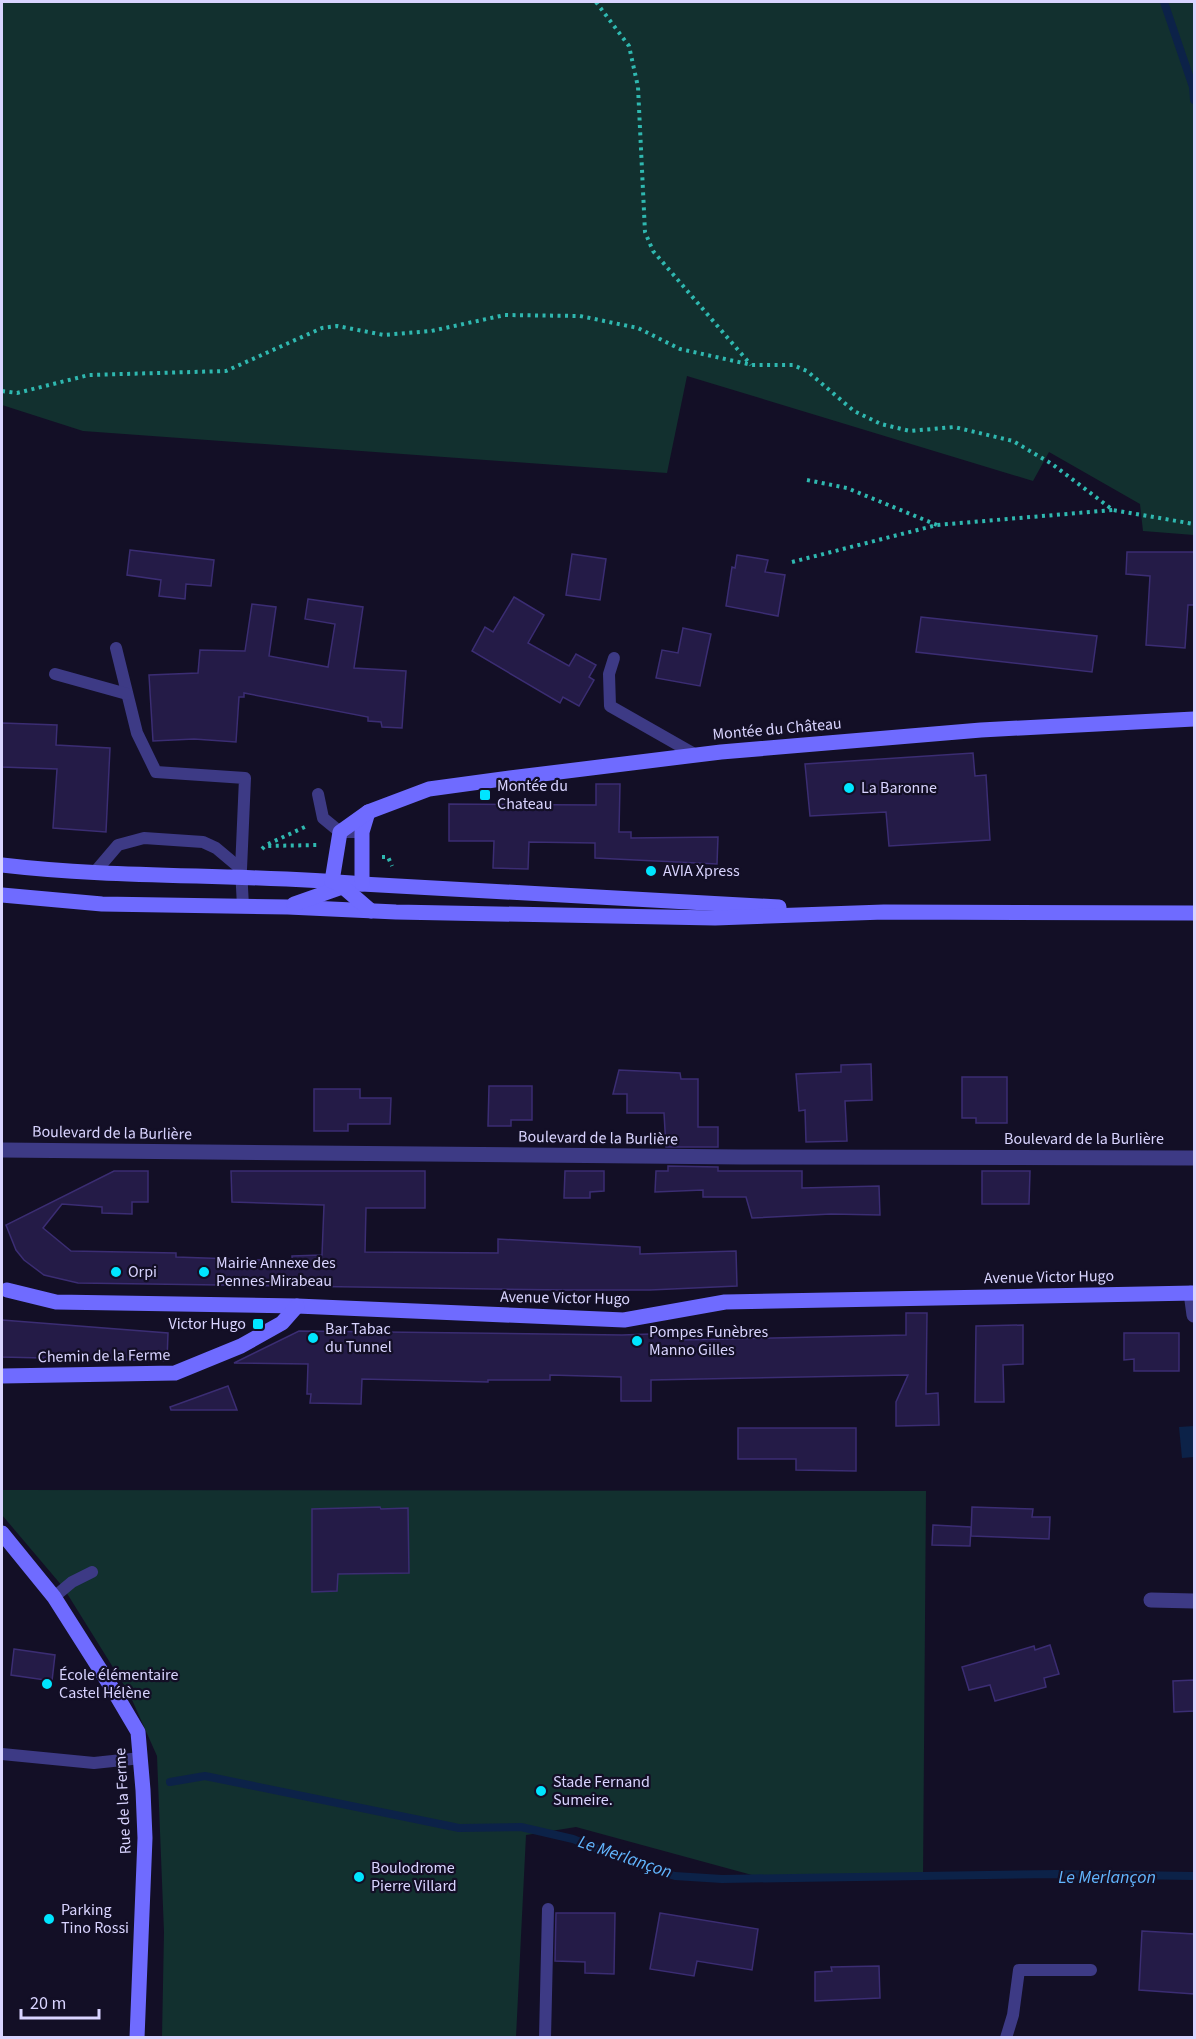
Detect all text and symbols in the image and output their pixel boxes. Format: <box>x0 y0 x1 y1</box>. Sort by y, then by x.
street label: Montée du Château <box>712 712 842 746</box>
place label: Montée du Chateau <box>497 775 568 815</box>
place label: La Baronne <box>861 777 937 799</box>
marker: La Baronne <box>842 781 856 795</box>
marker: Montée du Chateau <box>478 788 492 802</box>
place label: AVIA Xpress <box>663 860 740 882</box>
marker: AVIA Xpress <box>644 864 658 878</box>
street label: Boulevard de la Burlière <box>32 1121 192 1145</box>
street label: Boulevard de la Burlière <box>518 1126 678 1150</box>
street label: Boulevard de la Burlière <box>1004 1128 1164 1150</box>
place label: Mairie Annexe des Pennes-Mirabeau <box>216 1252 336 1292</box>
place label: Orpi <box>128 1261 157 1283</box>
marker: Orpi <box>109 1265 123 1279</box>
marker: Mairie Annexe des Pennes-Mirabeau <box>197 1265 211 1279</box>
street label: Avenue Victor Hugo <box>984 1265 1114 1289</box>
street label: Avenue Victor Hugo <box>500 1286 630 1310</box>
place label: Victor Hugo <box>168 1313 246 1335</box>
marker: Victor Hugo <box>251 1317 265 1331</box>
place label: Bar Tabac du Tunnel <box>325 1318 392 1358</box>
place label: Pompes Funèbres Manno Gilles <box>649 1321 769 1361</box>
marker: Bar Tabac du Tunnel <box>306 1331 320 1345</box>
marker: Pompes Funèbres Manno Gilles <box>630 1334 644 1348</box>
street label: Chemin de la Ferme <box>37 1344 171 1368</box>
place label: École élémentaire Castel Hélène <box>59 1664 178 1704</box>
marker: École élémentaire Castel Hélène <box>40 1677 54 1691</box>
street label: Rue de la Ferme <box>109 1747 137 1855</box>
place label: Stade Fernand Sumeire. <box>553 1771 650 1811</box>
marker: Stade Fernand Sumeire. <box>534 1784 548 1798</box>
water label: Le Merlançon <box>575 1829 675 1885</box>
place label: Boulodrome Pierre Villard <box>371 1857 457 1897</box>
water label: Le Merlançon <box>1058 1865 1156 1890</box>
marker: Boulodrome Pierre Villard <box>352 1870 366 1884</box>
place label: Parking Tino Rossi <box>61 1899 129 1939</box>
marker: Parking Tino Rossi <box>42 1912 56 1926</box>
scale bar <box>21 1982 99 2020</box>
text: 20 m <box>30 1991 66 2016</box>

